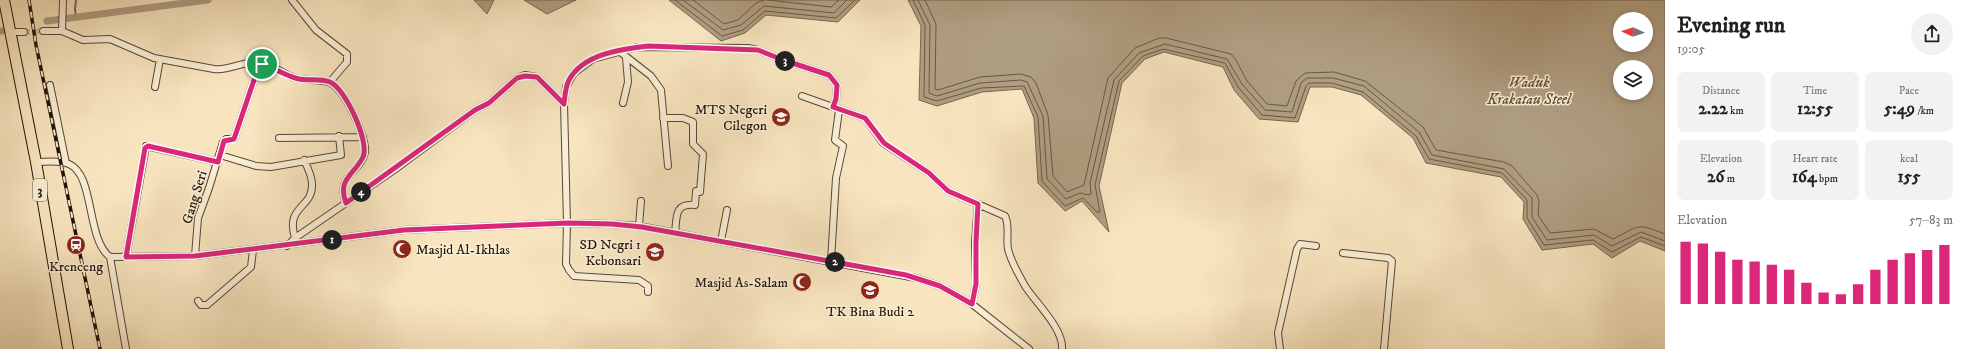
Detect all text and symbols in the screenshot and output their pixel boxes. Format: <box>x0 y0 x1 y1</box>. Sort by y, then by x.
north arrow <box>1613 12 1653 52</box>
map controls <box>1613 12 1653 100</box>
text: Evening run <box>1677 12 1785 39</box>
button: share <box>1911 13 1953 55</box>
text: 19:05 <box>1677 41 1705 57</box>
pin <box>245 47 279 81</box>
pin: 3 <box>775 51 795 71</box>
icon: arrive <box>251 53 273 75</box>
text: 3 <box>783 54 787 68</box>
button: layers <box>1613 60 1653 100</box>
water label: Waduk Krakatau Steel <box>1486 73 1573 109</box>
text: Distance <box>1702 84 1740 98</box>
text: Time <box>1803 84 1827 98</box>
text: Pace <box>1899 84 1919 98</box>
text: 2.22 <box>1698 98 1728 120</box>
text: 12:55 <box>1797 98 1833 120</box>
text: 5:49 <box>1884 98 1915 120</box>
place label: MTS Negeri Cilegon <box>695 101 768 135</box>
text: km <box>1728 104 1744 118</box>
text: /km <box>1915 104 1934 118</box>
school or university icon: MTS Negeri Cilegon <box>770 106 792 128</box>
text: Elevation <box>1700 152 1742 166</box>
text: Heart rate <box>1792 152 1838 166</box>
text: kcal <box>1900 152 1918 166</box>
text: 26 <box>1707 166 1724 188</box>
text: 164 <box>1792 166 1817 188</box>
text: 155 <box>1897 166 1921 188</box>
street label: Gang Seri <box>178 168 212 226</box>
text: m <box>1724 172 1735 186</box>
text: bpm <box>1817 172 1838 186</box>
road number: 3 <box>33 179 47 201</box>
pin: 4 <box>351 182 371 202</box>
text: 4 <box>358 185 364 199</box>
text: Elevation <box>1677 212 1727 228</box>
text: 57–83 m <box>1909 212 1953 228</box>
pin: 1 <box>322 230 342 250</box>
text: 1 <box>330 233 334 247</box>
station icon: Krenceng <box>65 234 87 256</box>
place label: SD Negri 1 Kebonsari <box>579 236 641 270</box>
mosque icon: Masjid Al-Ikhlas <box>391 238 413 260</box>
place label: Masjid Al-Ikhlas <box>416 241 510 259</box>
school or university icon: SD Negri 1 Kebonsari <box>644 241 666 263</box>
pin: 2 <box>825 252 845 272</box>
text: 2 <box>832 255 838 269</box>
place label: Krenceng <box>49 258 103 276</box>
mosque icon: Masjid As-Salam <box>791 271 813 293</box>
place label: Masjid As-Salam <box>694 274 788 292</box>
school or university icon: TK Bina Budi 2 <box>859 279 881 301</box>
place label: TK Bina Budi 2 <box>826 303 914 321</box>

